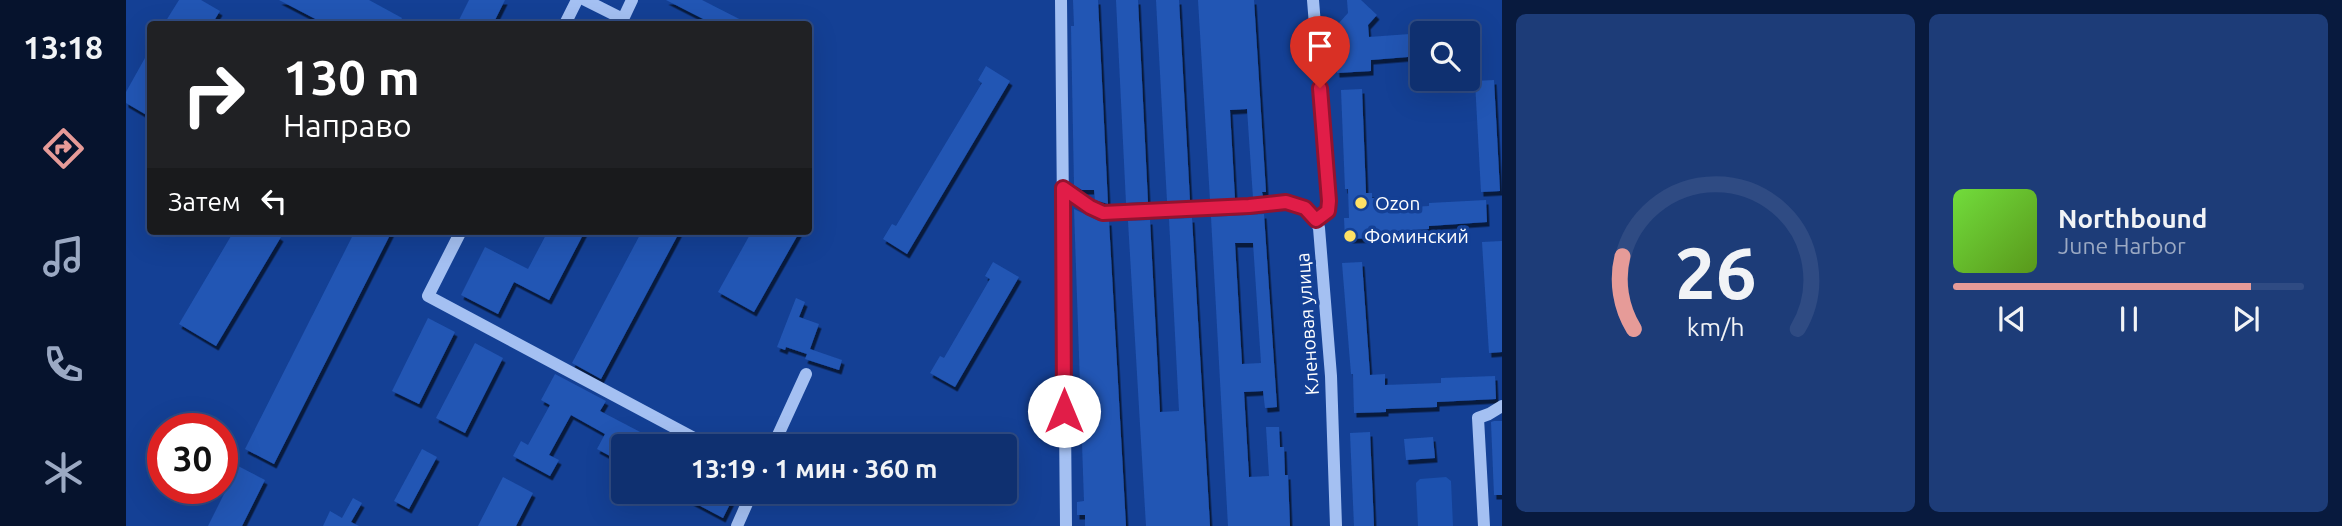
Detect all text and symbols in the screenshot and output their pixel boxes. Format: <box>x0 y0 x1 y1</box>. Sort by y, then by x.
pin <box>1290 16 1350 88</box>
map controls <box>1410 21 1480 91</box>
button: search <box>1410 21 1480 91</box>
icon: arrive <box>1301 27 1339 65</box>
text: 13:18 <box>23 29 103 65</box>
icon: right <box>168 49 259 140</box>
text: 130 m <box>283 49 420 104</box>
text: Направо <box>283 107 412 143</box>
icon: directions <box>39 124 88 173</box>
icon: left <box>255 182 293 220</box>
text: Затем <box>168 187 241 216</box>
place label: Ozon <box>1375 192 1420 214</box>
marker: Ozon <box>1353 195 1369 211</box>
text: Northbound <box>2058 204 2207 233</box>
place label: Фоминский <box>1364 225 1469 247</box>
marker: Фоминский <box>1342 228 1358 244</box>
text: 26 <box>1674 231 1757 313</box>
icon: music <box>39 232 88 281</box>
text: June Harbor <box>2058 233 2186 258</box>
street label: Кленовая улица <box>1291 252 1323 396</box>
icon: previous <box>1993 300 2031 338</box>
icon: pause <box>2110 300 2148 338</box>
icon: next <box>2227 300 2265 338</box>
text: km/h <box>1687 313 1744 341</box>
icon: phone <box>39 340 88 389</box>
position arrow <box>1027 374 1101 448</box>
speed limit sign: 30 <box>147 413 238 504</box>
icon: climate <box>39 448 88 497</box>
text: 13:19 · 1 мин · 360 m <box>691 454 937 483</box>

